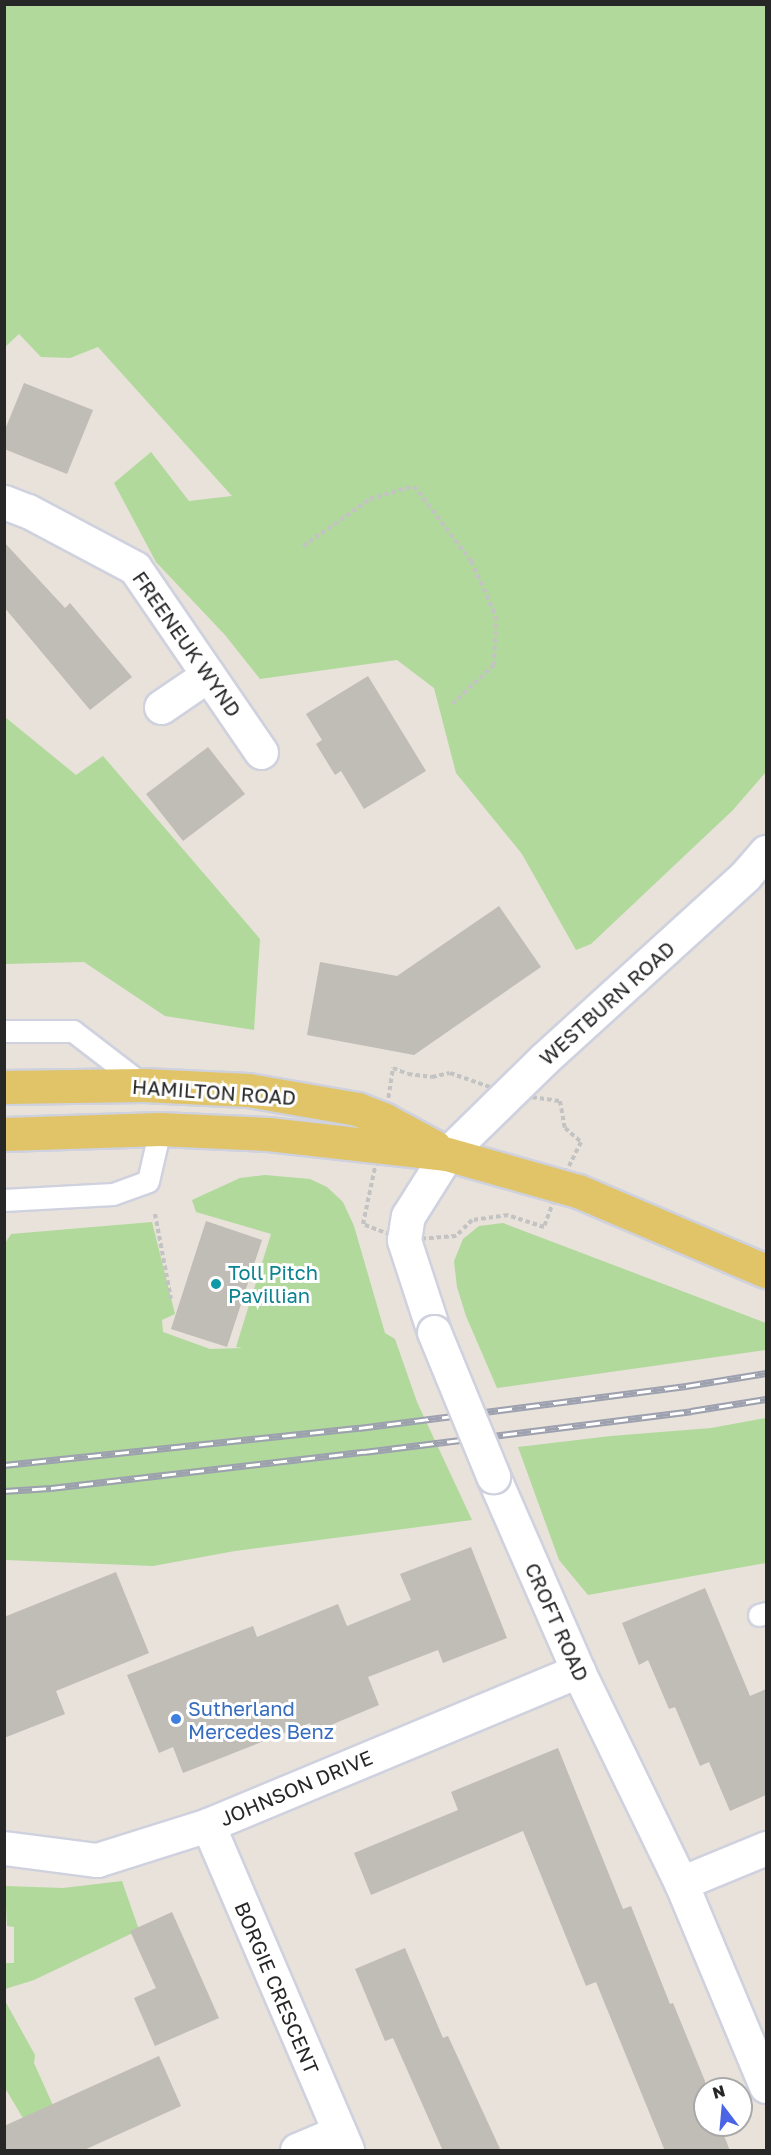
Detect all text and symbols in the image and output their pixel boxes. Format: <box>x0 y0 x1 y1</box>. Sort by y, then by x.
street label: FREENEUK WYND <box>128 567 246 721</box>
street label: WESTBURN ROAD <box>534 936 680 1070</box>
street label: HAMILTON ROAD <box>131 1074 297 1110</box>
place label: Toll Pitch Pavillian <box>228 1260 318 1307</box>
marker: Toll Pitch Pavillian <box>209 1277 223 1291</box>
street label: CROFT ROAD <box>520 1559 594 1685</box>
place label: Sutherland Mercedes Benz <box>188 1696 334 1743</box>
marker: Sutherland Mercedes Benz <box>169 1712 183 1726</box>
street label: JOHNSON DRIVE <box>216 1745 376 1831</box>
street label: BORGIE CRESCENT <box>230 1898 324 2078</box>
north arrow <box>693 2077 753 2137</box>
text: N <box>710 2080 727 2103</box>

